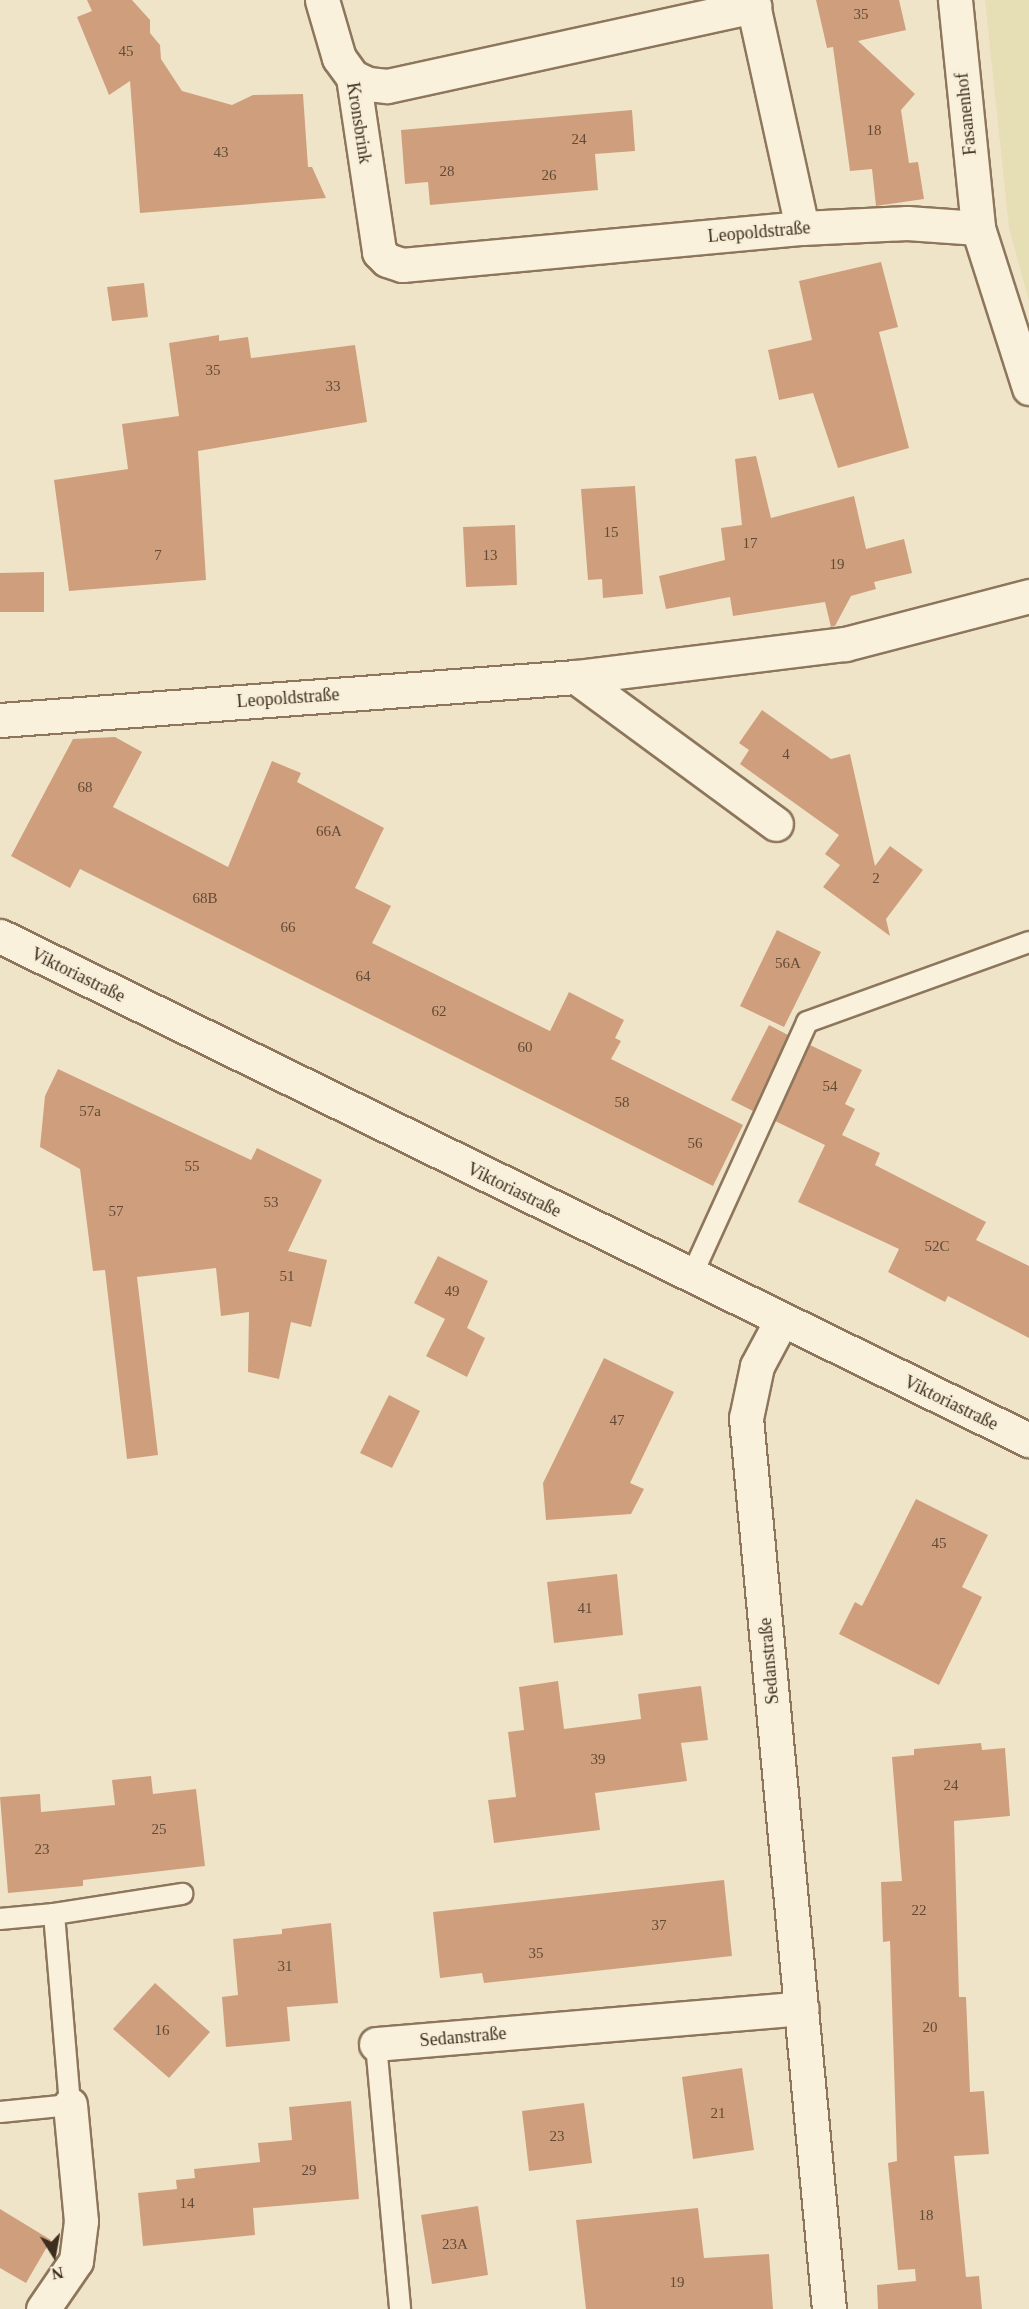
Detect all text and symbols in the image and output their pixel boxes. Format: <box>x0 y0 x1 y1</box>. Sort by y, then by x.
house number: 35 <box>854 6 868 24</box>
house number: 45 <box>118 43 134 61</box>
street label: Fasanenhof <box>951 72 981 156</box>
street label: Kronsbrink <box>342 81 376 165</box>
house number: 18 <box>866 122 882 140</box>
house number: 24 <box>572 131 586 149</box>
house number: 43 <box>214 144 228 162</box>
house number: 28 <box>440 163 454 181</box>
house number: 26 <box>542 167 556 185</box>
street label: Leopoldstraße <box>707 217 811 247</box>
house number: 35 <box>206 362 220 380</box>
house number: 33 <box>326 378 340 396</box>
house number: 15 <box>604 524 618 542</box>
house number: 17 <box>742 535 758 553</box>
house number: 7 <box>154 547 162 565</box>
house number: 13 <box>482 547 498 565</box>
house number: 19 <box>830 556 844 574</box>
street label: Leopoldstraße <box>236 684 340 712</box>
house number: 4 <box>782 746 790 764</box>
house number: 68 <box>78 779 92 797</box>
house number: 66A <box>316 823 342 841</box>
house number: 2 <box>872 870 880 888</box>
house number: 68B <box>192 890 218 908</box>
house number: 66 <box>280 919 296 937</box>
street label: Viktoriastraße <box>27 943 129 1007</box>
house number: 56A <box>775 955 801 973</box>
house number: 64 <box>356 968 370 986</box>
house number: 62 <box>432 1003 446 1021</box>
house number: 60 <box>518 1039 532 1057</box>
house number: 54 <box>822 1078 838 1096</box>
house number: 58 <box>614 1094 630 1112</box>
house number: 57a <box>79 1103 101 1121</box>
house number: 56 <box>688 1135 702 1153</box>
house number: 55 <box>184 1158 200 1176</box>
street label: Viktoriastraße <box>463 1158 565 1222</box>
house number: 53 <box>264 1194 278 1212</box>
house number: 57 <box>108 1203 124 1221</box>
house number: 52C <box>924 1238 950 1256</box>
house number: 51 <box>280 1268 294 1286</box>
house number: 49 <box>444 1283 460 1301</box>
street label: Viktoriastraße <box>900 1371 1002 1435</box>
house number: 47 <box>610 1412 624 1430</box>
house number: 45 <box>932 1535 946 1553</box>
house number: 41 <box>578 1600 592 1618</box>
street label: Sedanstraße <box>754 1617 784 1705</box>
house number: 39 <box>590 1751 606 1769</box>
house number: 24 <box>944 1777 958 1795</box>
house number: 25 <box>152 1821 166 1839</box>
house number: 23 <box>34 1841 50 1859</box>
house number: 22 <box>912 1902 926 1920</box>
house number: 37 <box>652 1917 666 1935</box>
house number: 35 <box>528 1945 544 1963</box>
house number: 31 <box>278 1958 292 1976</box>
house number: 20 <box>922 2019 938 2037</box>
house number: 16 <box>154 2022 170 2040</box>
street label: Sedanstraße <box>419 2022 507 2052</box>
house number: 21 <box>710 2105 726 2123</box>
house number: 23 <box>550 2128 564 2146</box>
house number: 29 <box>302 2162 316 2180</box>
house number: 14 <box>180 2195 195 2213</box>
house number: 18 <box>918 2207 934 2225</box>
north arrow <box>24 2225 84 2285</box>
house number: 23A <box>442 2236 468 2254</box>
text: N <box>50 2264 65 2283</box>
house number: 19 <box>670 2274 684 2292</box>

